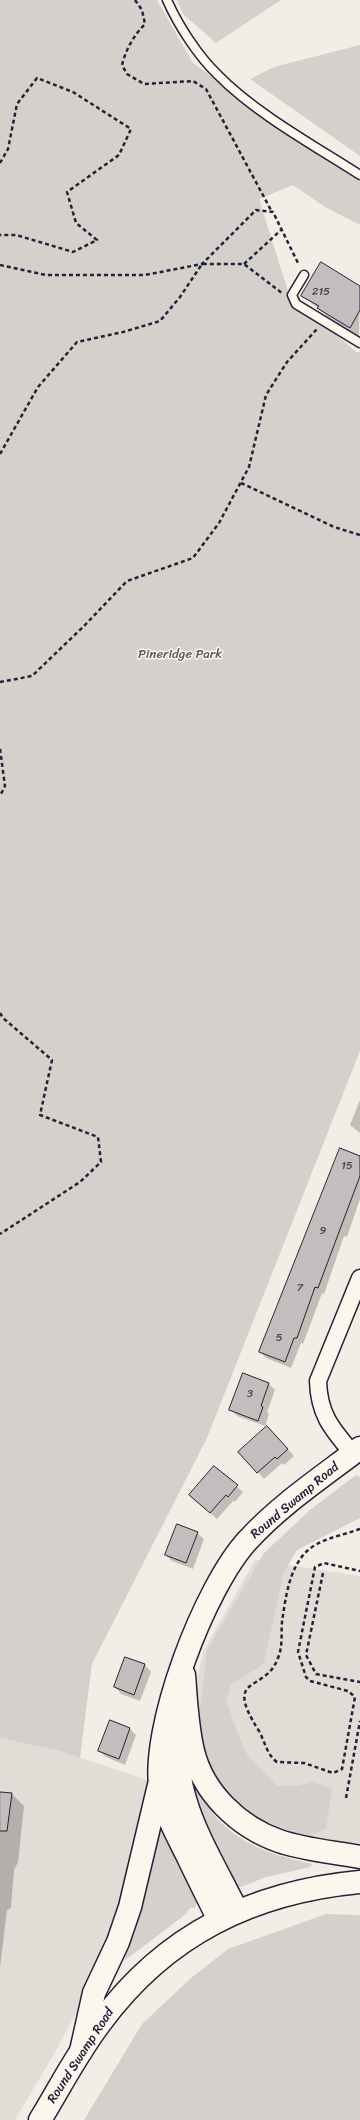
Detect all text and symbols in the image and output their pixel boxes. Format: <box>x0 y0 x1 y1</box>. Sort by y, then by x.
house number: 215 <box>312 285 330 299</box>
park label: Pineridge Park <box>138 647 222 663</box>
house number: 15 <box>341 1159 353 1173</box>
house number: 9 <box>320 1224 326 1238</box>
house number: 7 <box>297 1281 303 1295</box>
house number: 5 <box>276 1331 282 1345</box>
house number: 3 <box>247 1387 253 1401</box>
street label: Round Swamp Road <box>248 1460 342 1542</box>
street label: Round Swamp Road <box>44 2005 118 2107</box>

